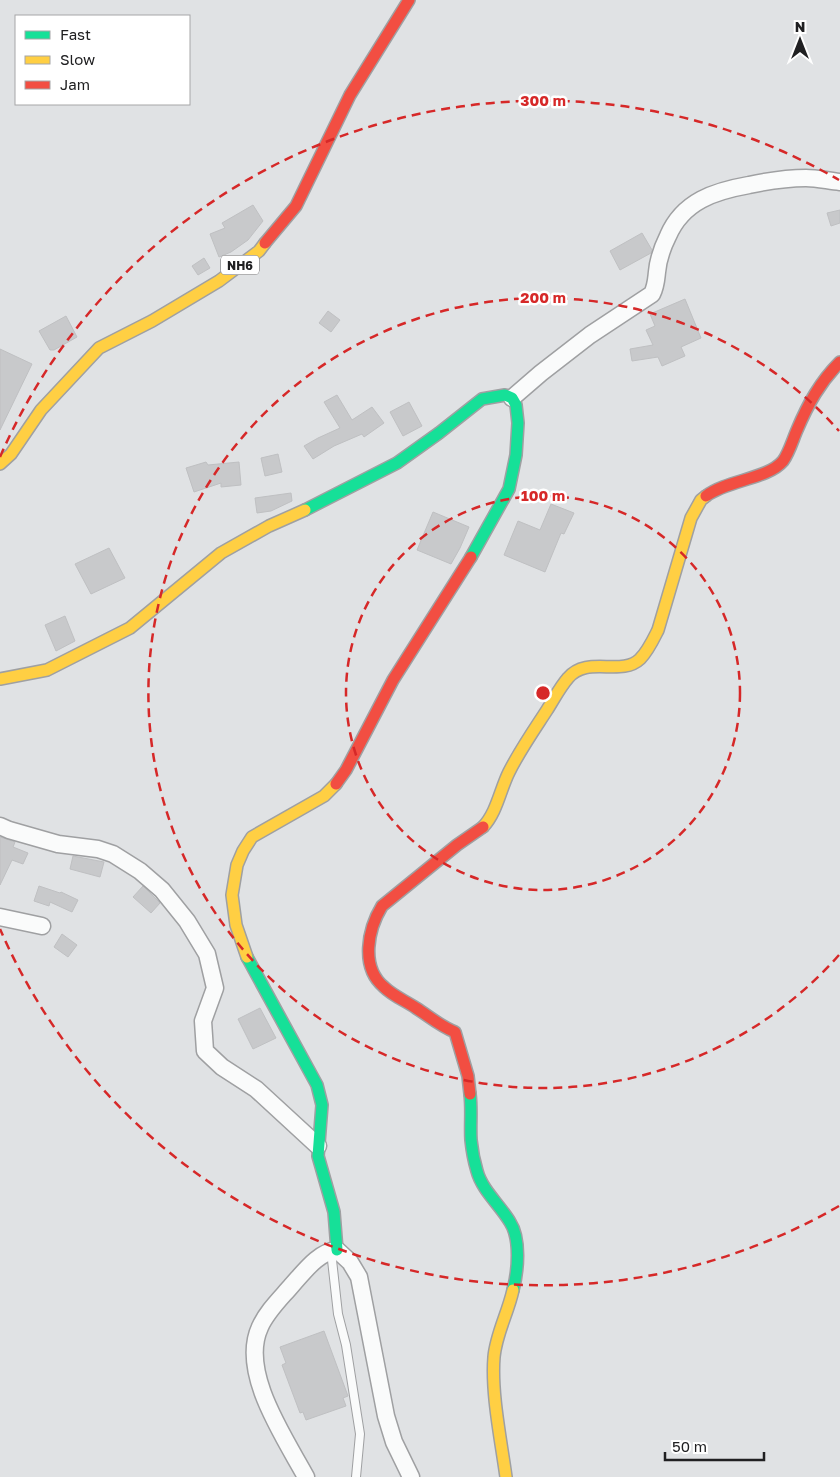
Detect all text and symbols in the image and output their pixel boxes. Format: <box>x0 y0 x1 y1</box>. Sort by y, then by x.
legend <box>15 15 190 105</box>
north arrow <box>775 15 825 65</box>
text: N <box>795 18 805 35</box>
text: Fast <box>60 25 91 43</box>
text: Slow <box>60 50 95 68</box>
text: Jam <box>60 75 90 93</box>
text: 300 m <box>520 91 566 109</box>
road number: NH6 <box>221 256 259 274</box>
text: 200 m <box>520 288 566 306</box>
text: 100 m <box>521 486 565 504</box>
centre of rings <box>534 684 552 702</box>
scale bar <box>665 1430 764 1462</box>
text: 50 m <box>672 1437 707 1455</box>

